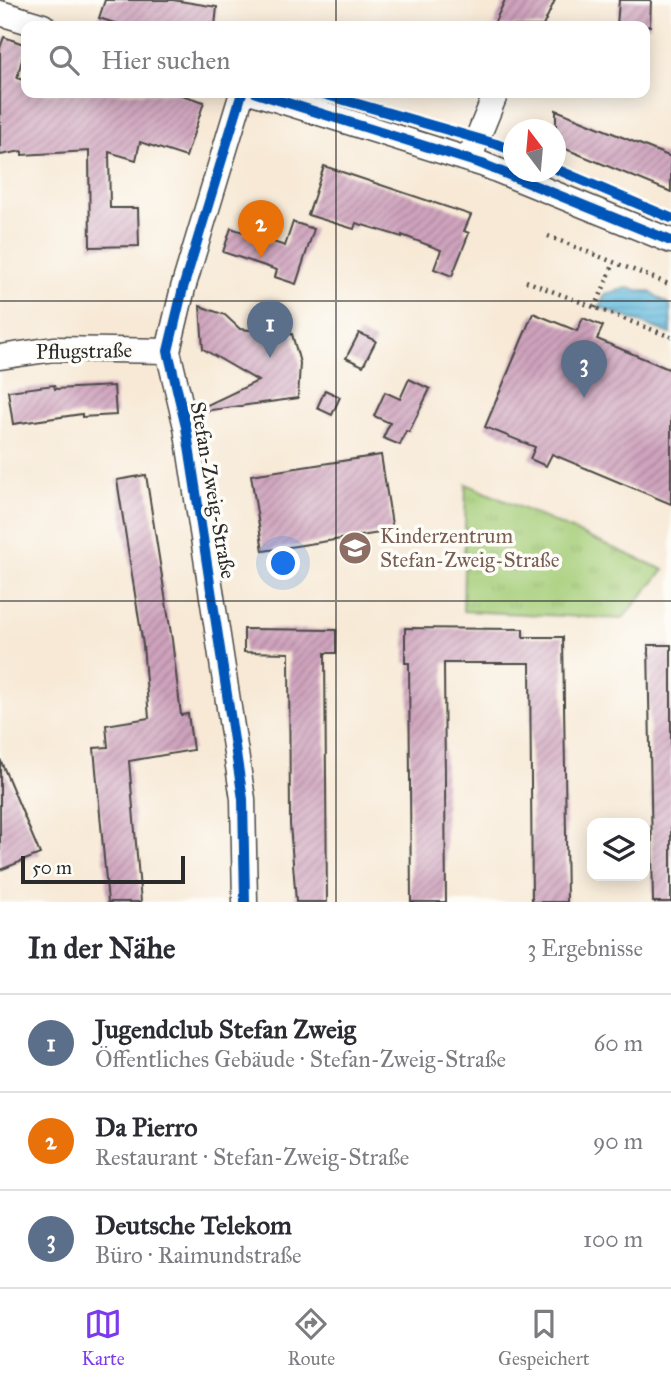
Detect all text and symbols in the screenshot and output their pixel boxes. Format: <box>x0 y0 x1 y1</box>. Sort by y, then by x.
search box <box>21 21 650 98</box>
icon: search <box>45 41 83 79</box>
text: Hier suchen <box>101 44 230 76</box>
north arrow <box>503 119 566 182</box>
pin: 2 <box>238 200 284 258</box>
pin: 1 <box>247 300 293 358</box>
street label: Pflugstraße <box>36 337 133 365</box>
pin: 3 <box>561 340 607 398</box>
street label: Stefan-Zweig-Straße <box>185 399 241 581</box>
place label: Kinderzentrum Stefan-Zweig-Straße <box>380 523 560 573</box>
school or university icon: Kinderzentrum Stefan-Zweig-Straße <box>336 529 374 567</box>
your location <box>266 546 300 580</box>
map controls <box>587 818 650 881</box>
button: layers <box>587 818 650 881</box>
scale bar <box>21 853 186 885</box>
text: 50 m <box>32 856 72 879</box>
text: In der Nähe <box>28 930 176 966</box>
text: 3 Ergebnisse <box>527 934 643 962</box>
text: Jugendclub Stefan Zweig <box>95 1013 356 1045</box>
text: 1 <box>46 1029 56 1057</box>
text: 60 m <box>594 1029 643 1057</box>
text: Öffentliches Gebäude · Stefan-Zweig-Straße <box>95 1045 506 1073</box>
text: Da Pierro <box>95 1111 198 1143</box>
text: 2 <box>45 1127 57 1155</box>
text: 90 m <box>593 1127 643 1155</box>
text: Restaurant · Stefan-Zweig-Straße <box>95 1143 409 1171</box>
text: Deutsche Telekom <box>95 1209 292 1241</box>
text: 3 <box>46 1225 56 1253</box>
text: 100 m <box>583 1225 643 1253</box>
text: Büro · Raimundstraße <box>95 1241 302 1269</box>
tab: Karte <box>81 1305 125 1370</box>
tab: Route <box>288 1305 335 1370</box>
tab: Gespeichert <box>498 1305 590 1370</box>

